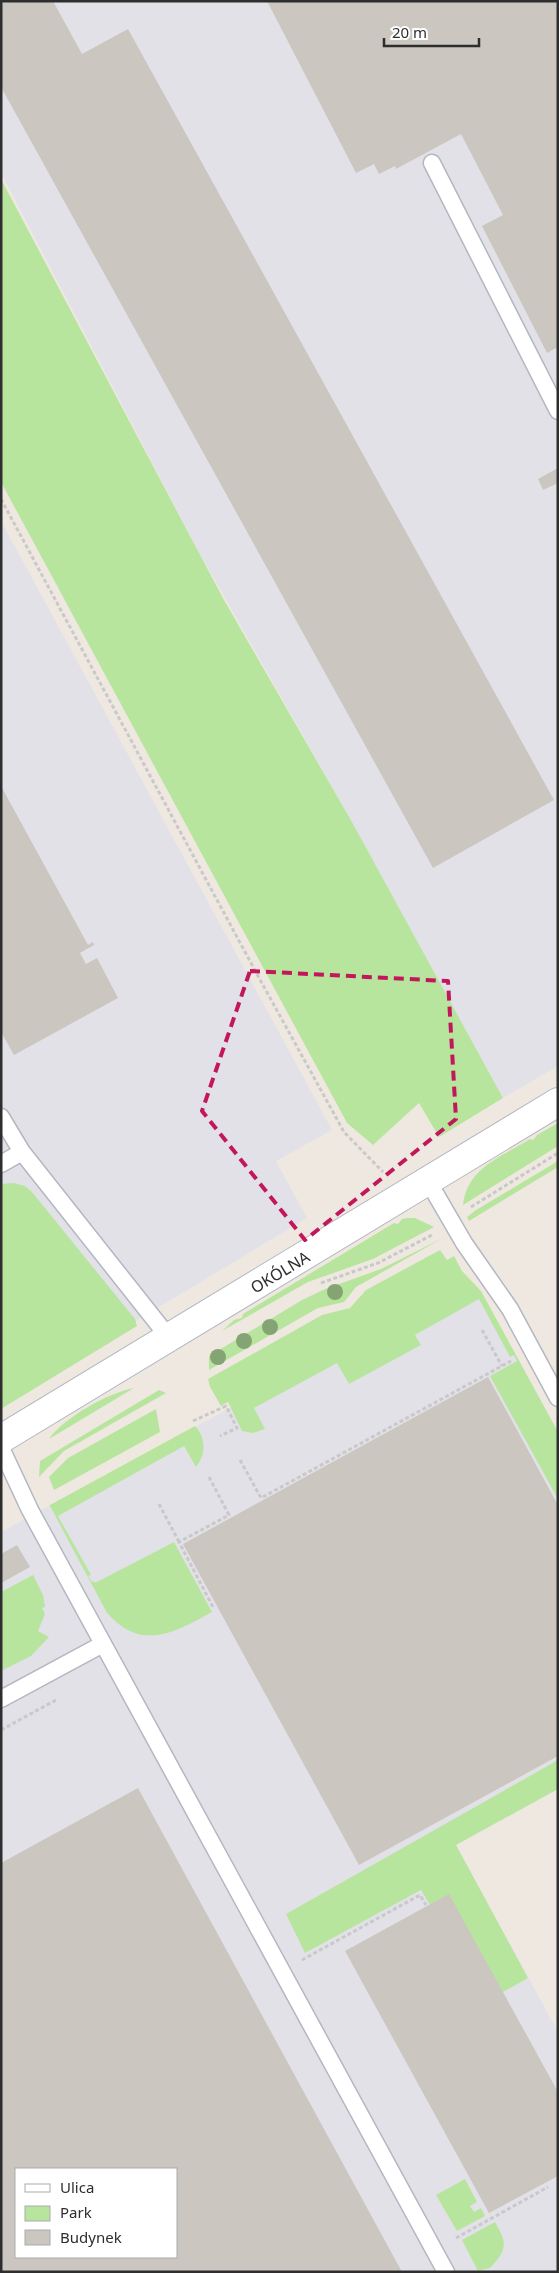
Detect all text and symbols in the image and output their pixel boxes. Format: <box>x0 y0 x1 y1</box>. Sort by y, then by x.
scale bar <box>384 15 479 47</box>
text: 20 m <box>392 22 427 42</box>
street label: OKÓLNA <box>246 1245 314 1298</box>
legend <box>15 2168 178 2258</box>
text: Ulica <box>60 2177 94 2197</box>
text: Park <box>60 2202 92 2222</box>
text: Budynek <box>60 2227 122 2247</box>

